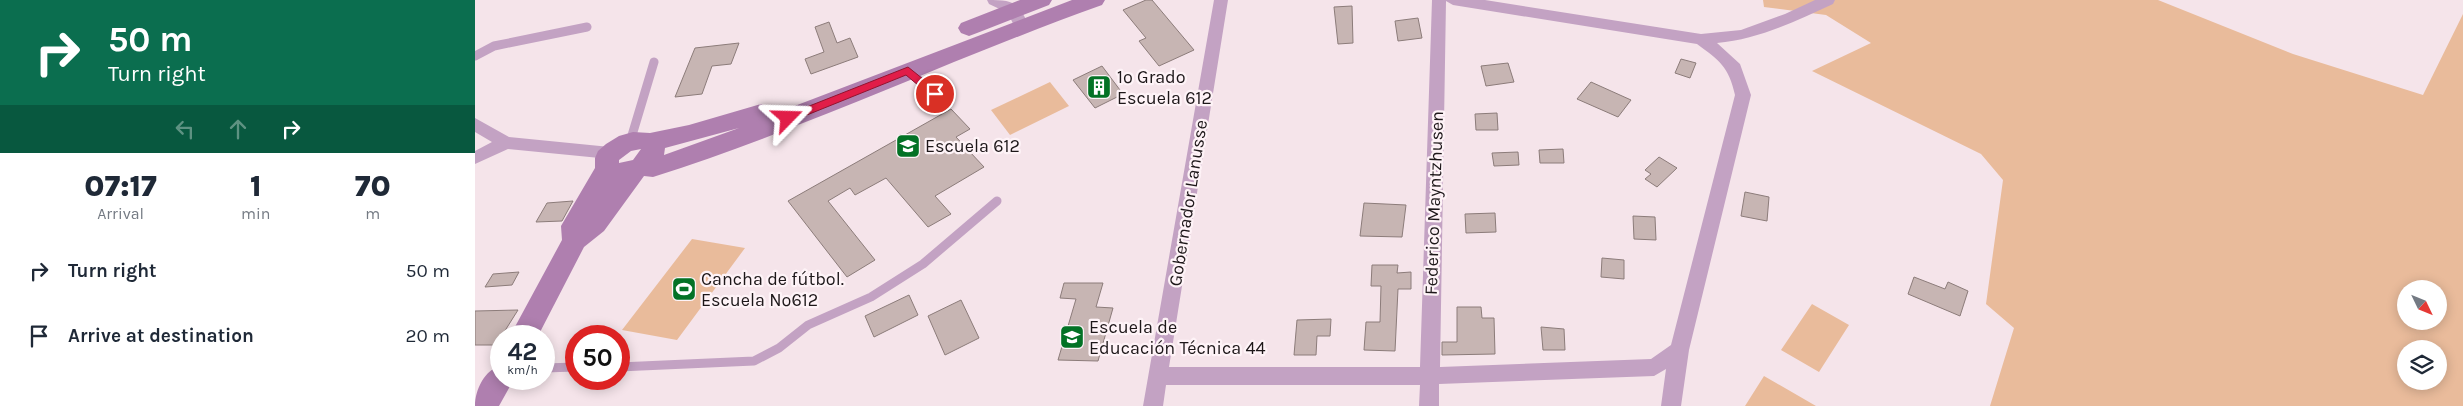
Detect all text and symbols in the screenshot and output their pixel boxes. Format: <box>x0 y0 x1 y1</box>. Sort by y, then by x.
text: 50 m <box>108 19 193 60</box>
icon: right <box>25 20 90 85</box>
text: Turn right <box>108 61 206 87</box>
place label: 1º Grado Escuela 612 <box>1117 66 1212 109</box>
pin <box>914 73 956 115</box>
building icon: 1º Grado Escuela 612 <box>1086 74 1112 100</box>
icon: arrive <box>921 80 949 108</box>
position arrow <box>761 91 813 143</box>
street label: Federico Mayntzhusen <box>1420 110 1448 296</box>
icon: left <box>171 115 199 143</box>
icon: ahead <box>224 115 252 143</box>
icon: right <box>277 115 305 143</box>
street label: Gobernador Lanusse <box>1164 118 1212 288</box>
school or university icon: Escuela 612 <box>895 133 921 159</box>
place label: Escuela 612 <box>925 135 1020 157</box>
text: 07:17 <box>84 168 157 204</box>
text: 1 <box>250 168 262 204</box>
text: 70 <box>355 168 391 204</box>
text: Arrival <box>97 204 144 223</box>
text: min <box>241 204 271 223</box>
text: m <box>365 204 380 223</box>
icon: right <box>25 257 53 285</box>
text: Turn right <box>68 260 157 282</box>
text: 50 m <box>406 260 450 282</box>
place label: Cancha de fútbol. Escuela Nº612 <box>701 268 844 311</box>
sports icon: Cancha de fútbol. Escuela Nº612 <box>671 276 697 302</box>
north arrow <box>2397 280 2447 330</box>
map controls <box>2397 280 2447 390</box>
place label: Escuela de Educación Técnica 44 <box>1089 316 1266 359</box>
icon: arrive <box>25 322 53 350</box>
school or university icon: Escuela de Educación Técnica 44 <box>1059 324 1085 350</box>
text: Arrive at destination <box>68 325 254 347</box>
text: 20 m <box>405 325 450 347</box>
speed limit sign: 50 <box>565 325 630 390</box>
text: 42 <box>507 337 538 366</box>
button: layers <box>2397 340 2447 390</box>
text: km/h <box>507 363 538 377</box>

